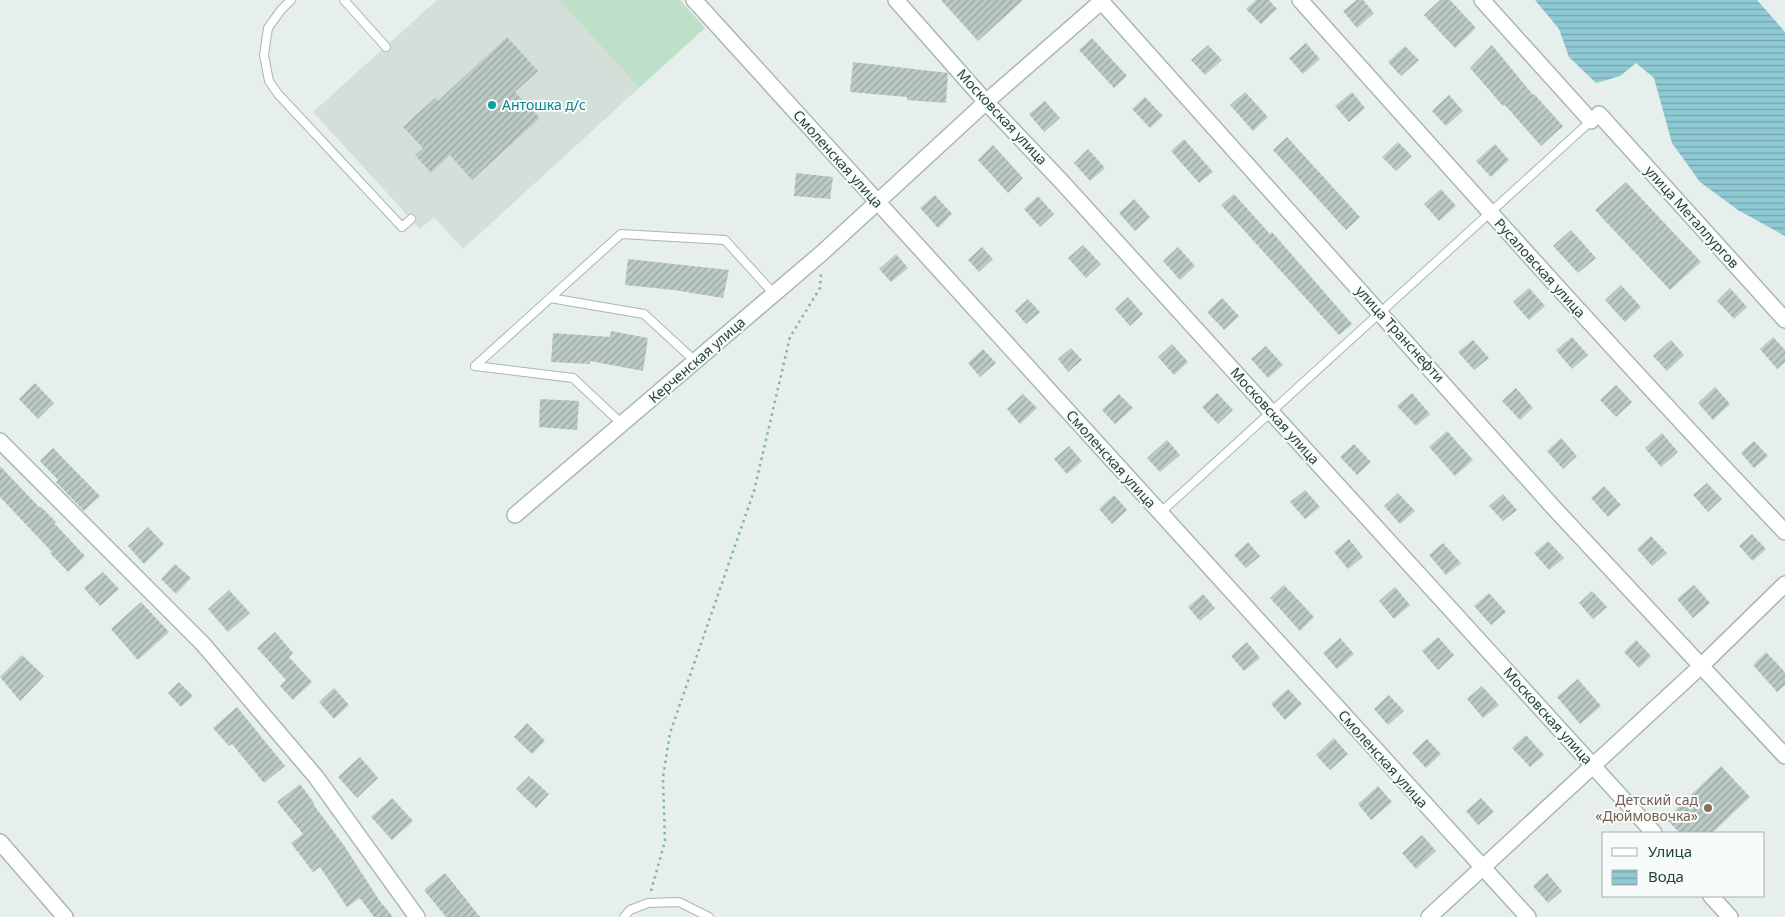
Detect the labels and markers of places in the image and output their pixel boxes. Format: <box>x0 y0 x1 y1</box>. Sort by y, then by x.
place label: Антошка д/с <box>502 95 586 114</box>
marker: Антошка д/с <box>486 99 498 111</box>
place label: Детский сад «Дюймовочка» <box>1595 790 1698 825</box>
marker: Детский сад «Дюймовочка» <box>1702 802 1714 814</box>

